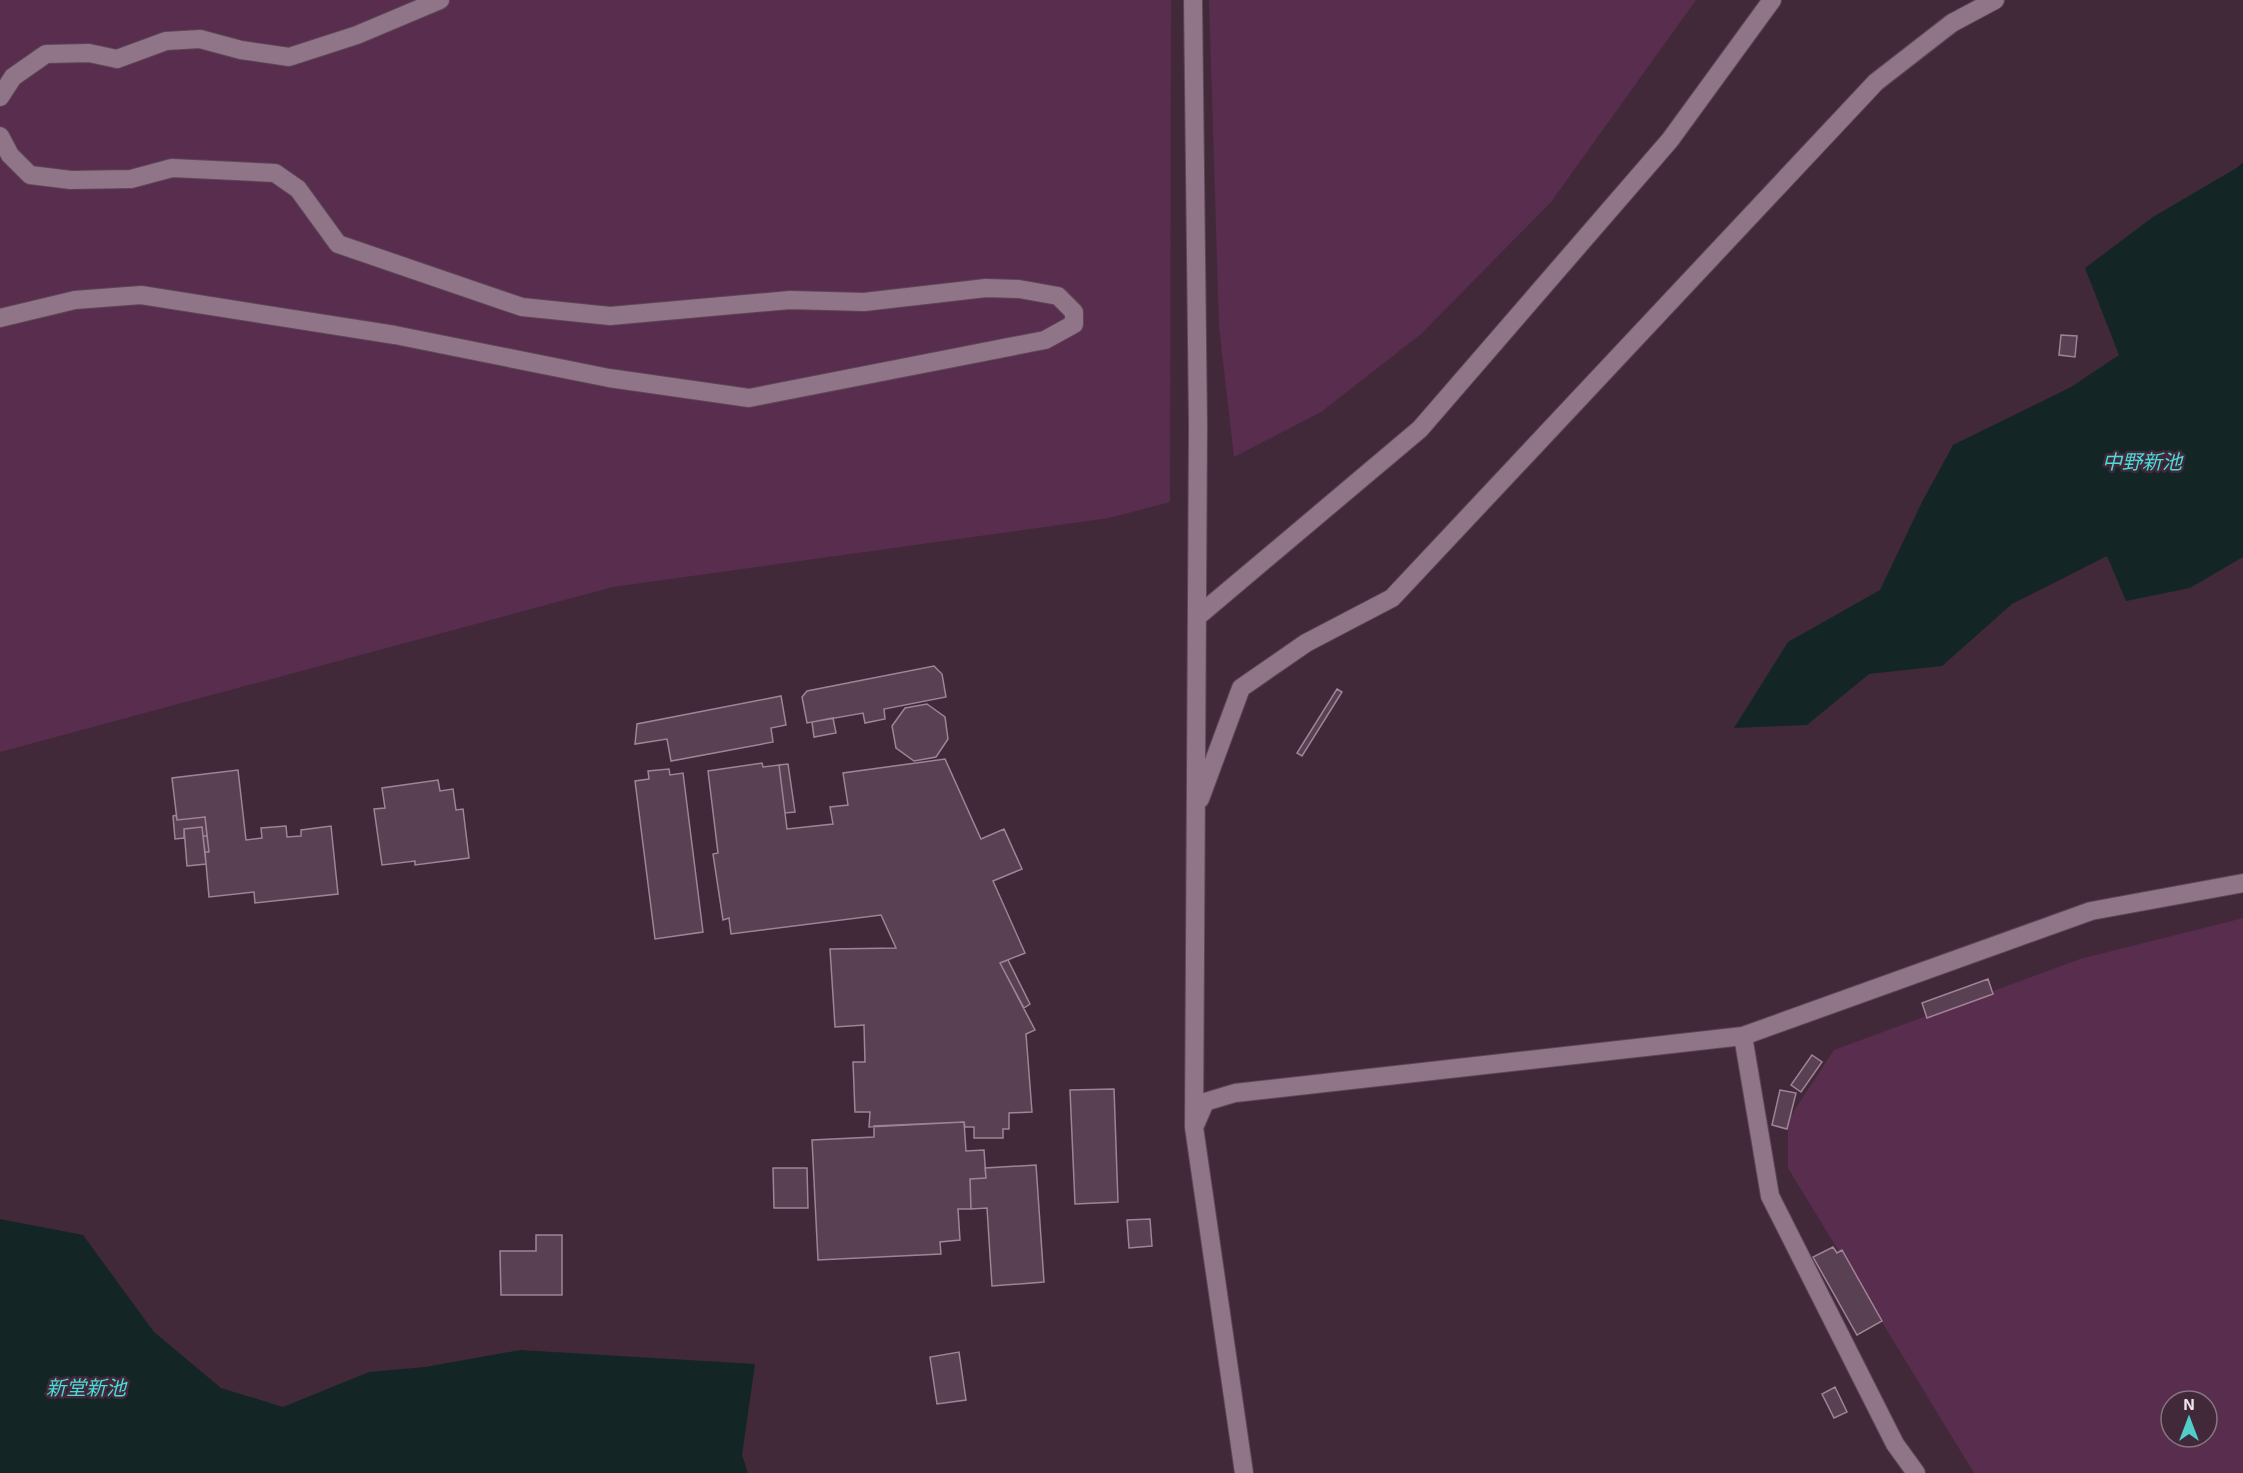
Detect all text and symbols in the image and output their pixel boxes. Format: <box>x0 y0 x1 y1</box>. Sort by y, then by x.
water label: 中野新池 <box>2102 449 2184 473</box>
water label: 新堂新池 <box>46 1375 128 1399</box>
north arrow <box>2159 1389 2219 1449</box>
text: N <box>2183 1394 2195 1413</box>

